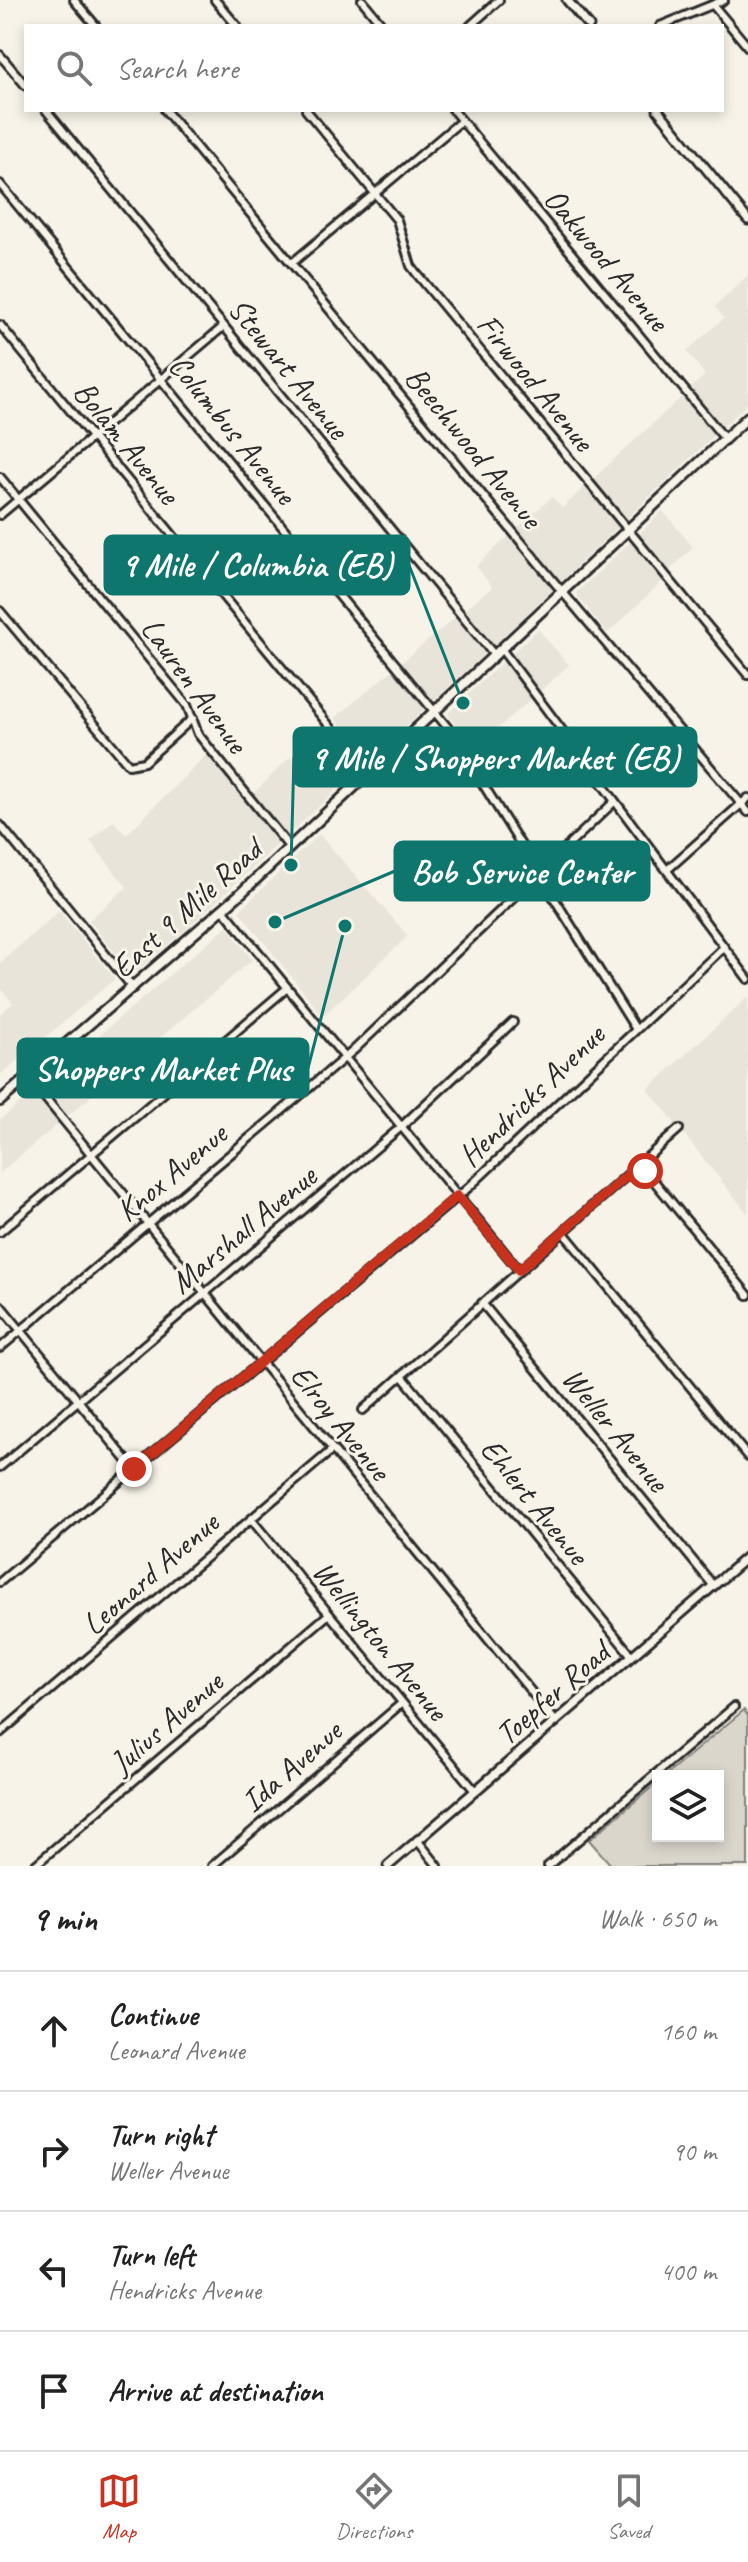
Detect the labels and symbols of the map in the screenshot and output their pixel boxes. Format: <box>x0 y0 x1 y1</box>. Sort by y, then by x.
street label: Oakwood Avenue <box>535 179 680 341</box>
street label: Stewart Avenue <box>219 289 360 449</box>
street label: Firwood Avenue <box>468 305 605 461</box>
street label: Columbus Avenue <box>160 346 307 515</box>
street label: Beechwood Avenue <box>396 358 553 539</box>
street label: Bolam Avenue <box>64 372 190 514</box>
callout: 9 Mile / Columbia (EB) <box>105 536 409 594</box>
text: 9 Mile / Columbia (EB) <box>121 543 396 586</box>
street label: Lauren Avenue <box>132 610 259 763</box>
callout: 9 Mile / Shoppers Market (EB) <box>294 728 696 786</box>
text: 9 Mile / Shoppers Market (EB) <box>311 736 682 779</box>
street label: East 9 Mile Road <box>102 826 274 987</box>
callout: Bob Service Center <box>395 842 649 900</box>
text: Bob Service Center <box>411 850 637 893</box>
street label: Hendricks Avenue <box>449 1013 615 1175</box>
callout: Shoppers Market Plus <box>18 1039 308 1097</box>
text: Shoppers Market Plus <box>35 1047 295 1090</box>
street label: Knox Avenue <box>107 1112 237 1231</box>
route start <box>627 1153 663 1189</box>
street label: Marshall Avenue <box>162 1155 327 1303</box>
street label: Elroy Avenue <box>281 1356 401 1491</box>
street label: Weller Avenue <box>553 1359 680 1502</box>
street label: Ehlert Avenue <box>471 1430 600 1575</box>
route end <box>116 1451 152 1487</box>
street label: Leonard Avenue <box>73 1501 229 1644</box>
street label: Wellington Avenue <box>304 1552 459 1731</box>
street label: Toepfer Road <box>487 1630 621 1754</box>
street label: Julius Avenue <box>100 1660 233 1784</box>
street label: Ida Avenue <box>232 1710 352 1821</box>

